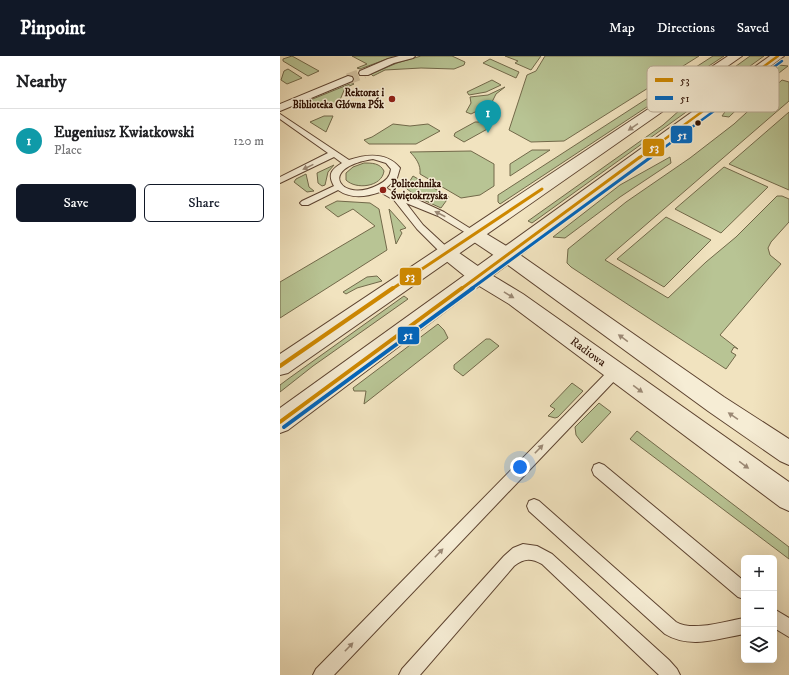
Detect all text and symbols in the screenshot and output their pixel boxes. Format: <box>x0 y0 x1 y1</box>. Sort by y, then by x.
text: Pinpoint <box>20 17 85 40</box>
text: Map <box>609 19 635 37</box>
text: Directions <box>657 19 715 37</box>
text: Saved <box>737 19 769 37</box>
legend <box>647 66 779 112</box>
text: Nearby <box>16 71 66 93</box>
text: 53 <box>680 74 690 88</box>
place label: Rektorat i Biblioteka Główna PŚk <box>293 87 385 111</box>
text: 51 <box>680 92 690 106</box>
marker: Rektorat i Biblioteka Główna PŚk <box>387 94 397 104</box>
pin: 1 <box>475 100 501 133</box>
unlabelled marker <box>693 118 703 128</box>
text: Eugeniusz Kwiatkowski <box>54 123 194 142</box>
one-way arrow <box>628 123 638 131</box>
line badge: 51 <box>670 125 693 144</box>
text: 51 <box>676 129 687 143</box>
text: 1 <box>27 133 31 149</box>
text: 120 m <box>233 133 264 149</box>
line badge: 53 <box>642 138 665 157</box>
text: 53 <box>648 141 659 155</box>
text: Place <box>54 142 82 158</box>
one-way arrow <box>302 164 313 170</box>
place label: Politechnika Świętokrzyska <box>391 178 448 203</box>
button: Save <box>16 184 136 222</box>
button: Share <box>144 184 264 222</box>
marker: Politechnika Świętokrzyska <box>378 185 388 195</box>
one-way arrow <box>434 211 446 218</box>
line badge: 53 <box>399 267 422 286</box>
text: 53 <box>404 270 415 284</box>
one-way arrow <box>503 291 515 298</box>
line badge: 51 <box>397 326 420 345</box>
text: 51 <box>402 329 413 343</box>
street label: Radiowa <box>567 334 610 371</box>
one-way arrow <box>618 334 628 342</box>
one-way arrow <box>633 385 644 393</box>
one-way arrow <box>728 412 739 420</box>
one-way arrow <box>534 444 544 454</box>
your location <box>510 457 530 477</box>
one-way arrow <box>738 461 749 469</box>
one-way arrow <box>434 548 444 558</box>
map controls <box>741 555 777 663</box>
button: + <box>741 555 777 591</box>
button: − <box>741 591 777 627</box>
button: layers <box>741 627 777 663</box>
one-way arrow <box>344 642 354 652</box>

